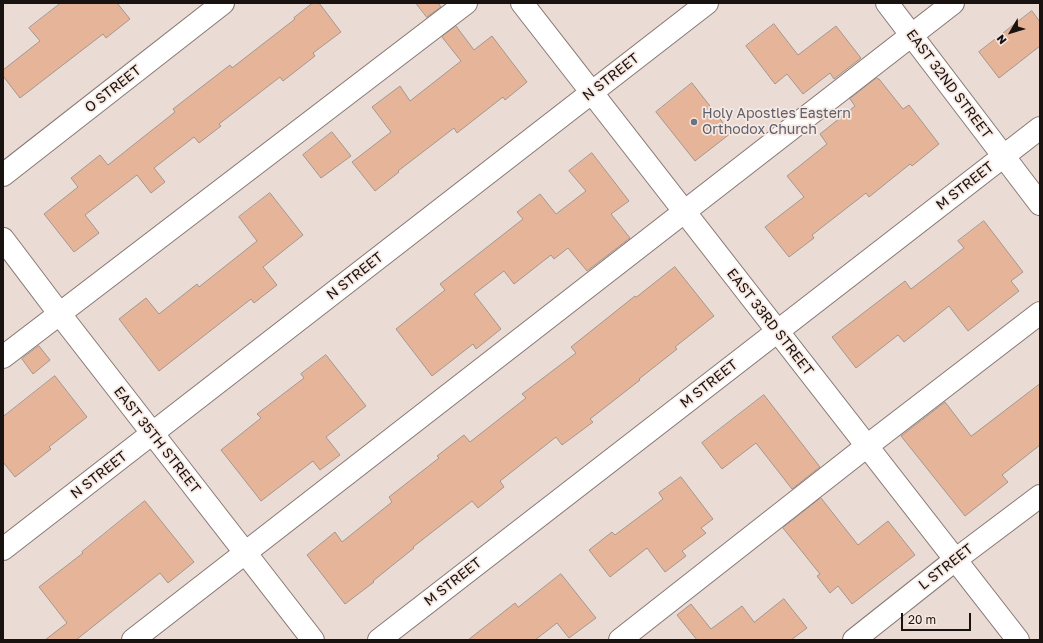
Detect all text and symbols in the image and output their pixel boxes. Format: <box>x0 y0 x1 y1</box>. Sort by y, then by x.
north arrow <box>991 12 1031 52</box>
street label: EAST 32ND STREET <box>903 26 995 142</box>
text: N <box>993 32 1009 47</box>
street label: N STREET <box>579 50 643 104</box>
street label: O STREET <box>82 62 144 116</box>
place label: Holy Apostles Eastern Orthodox Church <box>702 106 851 138</box>
marker: Holy Apostles Eastern Orthodox Church <box>689 117 699 127</box>
street label: M STREET <box>933 158 997 214</box>
street label: N STREET <box>323 249 387 303</box>
street label: EAST 33RD STREET <box>723 265 817 379</box>
street label: M STREET <box>677 356 741 412</box>
street label: EAST 35TH STREET <box>110 383 204 497</box>
street label: N STREET <box>67 448 131 502</box>
street label: L STREET <box>915 541 977 593</box>
street label: M STREET <box>421 554 485 610</box>
scale bar <box>903 605 973 631</box>
text: 20 m <box>908 612 936 627</box>

